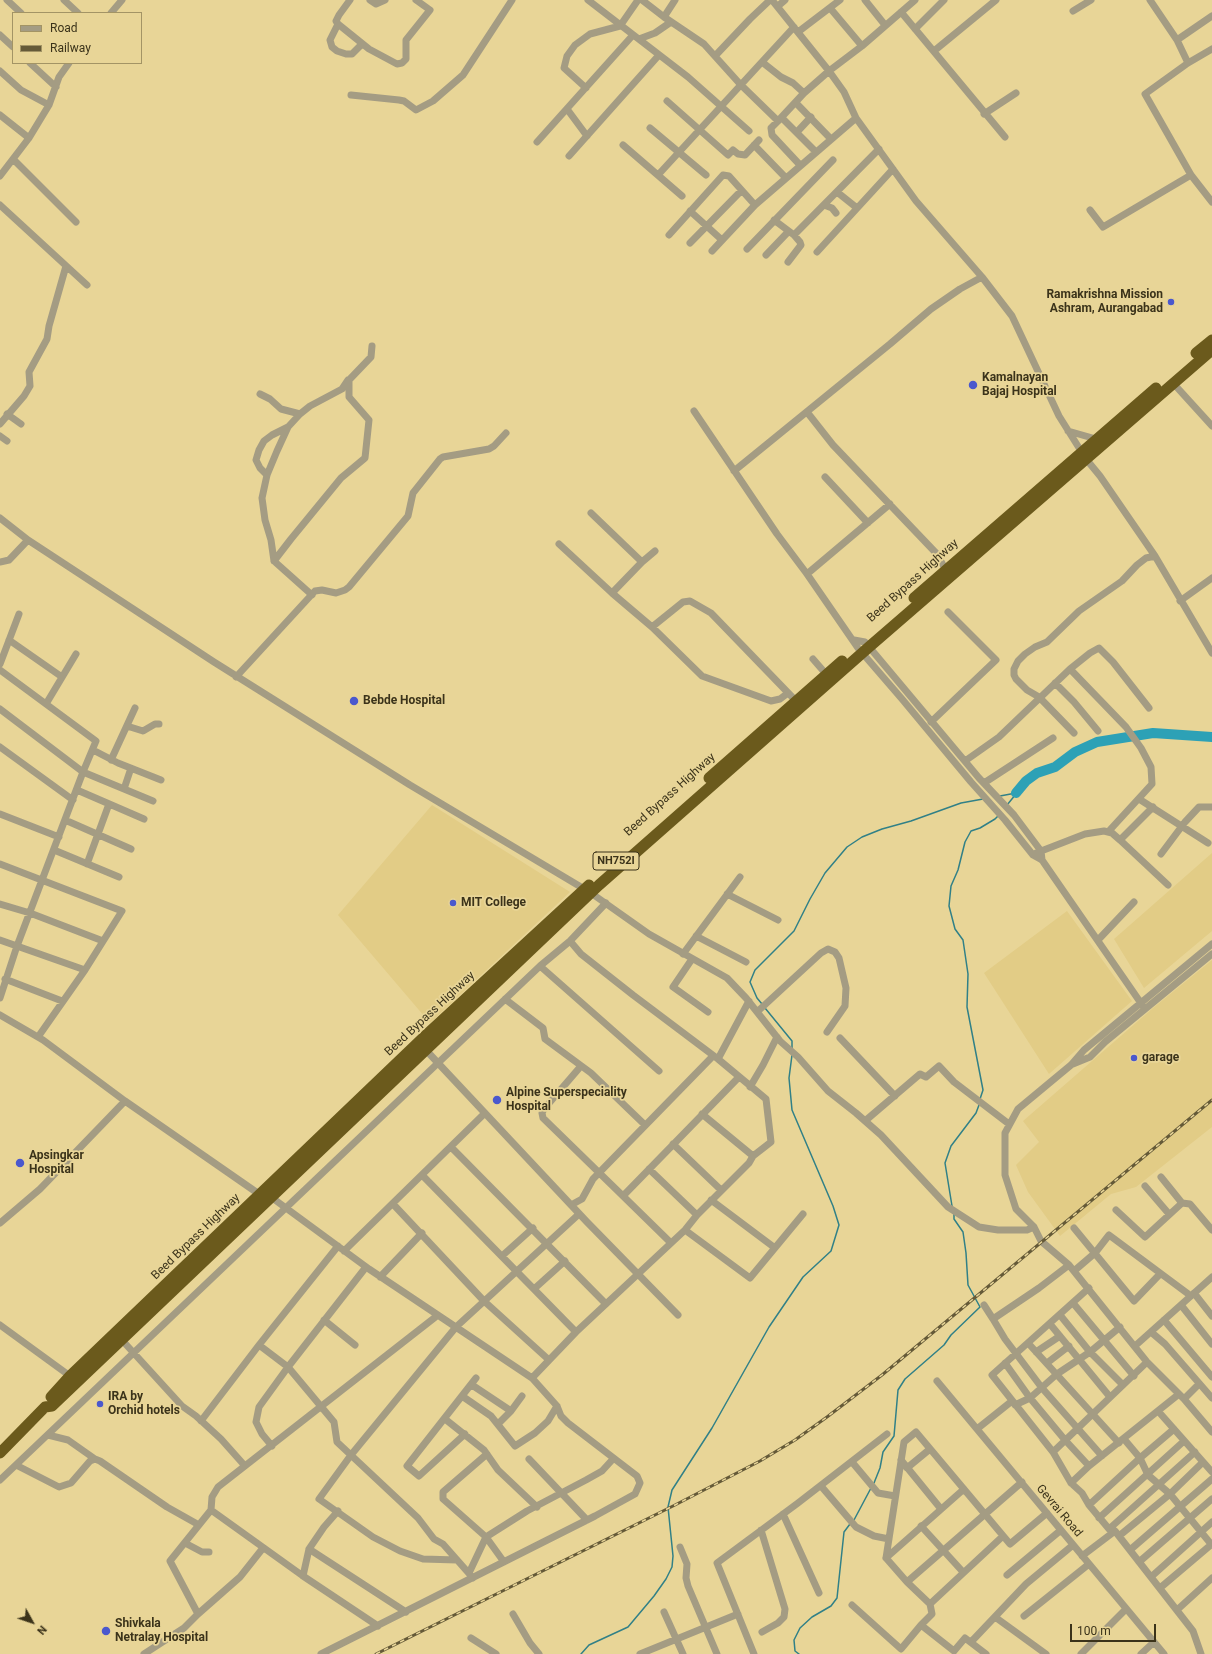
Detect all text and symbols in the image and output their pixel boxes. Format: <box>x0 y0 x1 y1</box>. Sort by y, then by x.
legend <box>12 12 142 64</box>
text: Road <box>50 21 78 35</box>
text: Railway <box>50 41 91 55</box>
place label: Ramakrishna Mission Ashram, Aurangabad <box>1046 288 1163 316</box>
marker: Ramakrishna Mission Ashram, Aurangabad <box>1166 297 1176 307</box>
place label: Kamalnayan Bajaj Hospital <box>982 371 1057 399</box>
marker: Kamalnayan Bajaj Hospital <box>967 379 979 391</box>
street label: Beed Bypass Highway <box>864 536 962 626</box>
place label: Bebde Hospital <box>363 694 445 708</box>
marker: Bebde Hospital <box>348 695 360 707</box>
street label: Beed Bypass Highway <box>621 750 719 840</box>
road number: NH752I <box>593 852 639 870</box>
place label: MIT College <box>461 896 526 910</box>
marker: MIT College <box>448 898 458 908</box>
street label: Beed Bypass Highway <box>382 969 478 1059</box>
place label: garage <box>1142 1051 1179 1065</box>
marker: garage <box>1129 1053 1139 1063</box>
place label: Alpine Superspeciality Hospital <box>506 1086 627 1114</box>
marker: Alpine Superspeciality Hospital <box>491 1094 503 1106</box>
place label: Apsingkar Hospital <box>29 1149 84 1177</box>
marker: Apsingkar Hospital <box>14 1157 26 1169</box>
street label: Beed Bypass Highway <box>149 1191 243 1283</box>
place label: IRA by Orchid hotels <box>108 1390 180 1418</box>
marker: IRA by Orchid hotels <box>95 1399 105 1409</box>
street label: Gevrai Road <box>1033 1482 1085 1540</box>
north arrow <box>12 1602 52 1642</box>
scale bar <box>1072 1616 1158 1642</box>
place label: Shivkala Netralay Hospital <box>115 1617 208 1645</box>
text: N <box>34 1623 49 1637</box>
text: 100 m <box>1077 1624 1111 1638</box>
marker: Shivkala Netralay Hospital <box>100 1625 112 1637</box>

